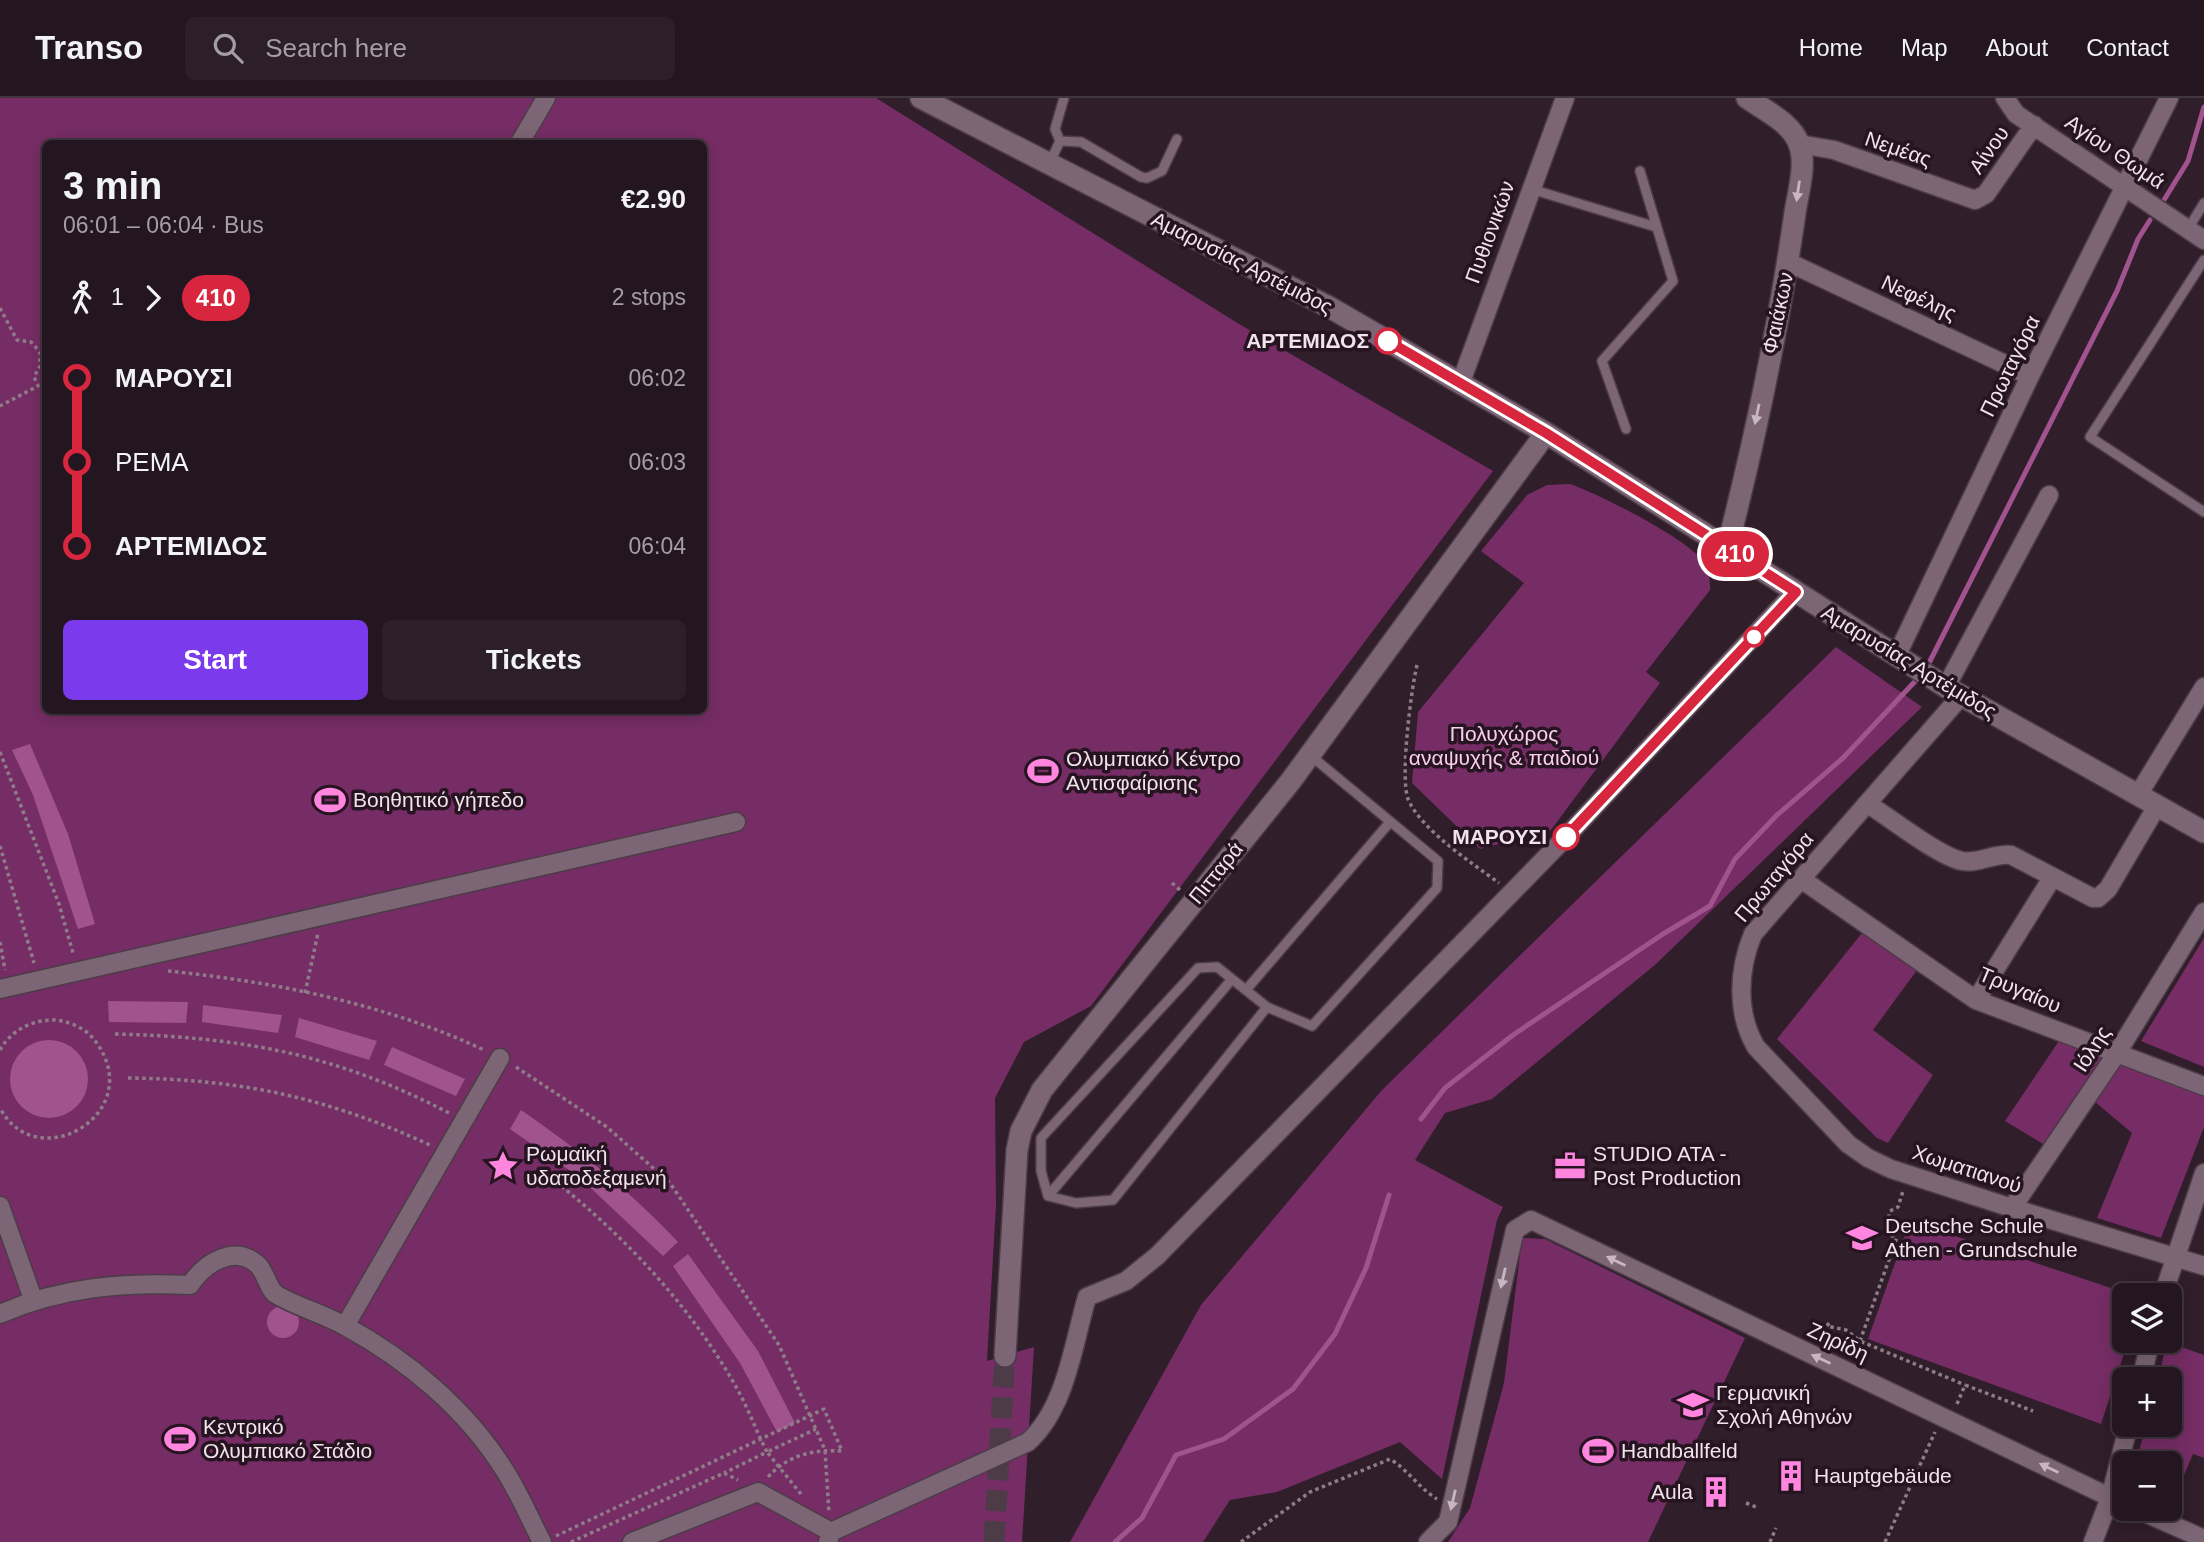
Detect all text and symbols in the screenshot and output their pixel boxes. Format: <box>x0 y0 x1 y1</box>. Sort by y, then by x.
search box <box>185 17 675 80</box>
text: Transo <box>35 29 143 66</box>
icon: search <box>209 29 247 67</box>
text: Search here <box>265 33 407 63</box>
text: Home <box>1799 34 1863 61</box>
text: Map <box>1901 34 1948 61</box>
text: About <box>1986 34 2048 61</box>
text: Contact <box>2086 34 2169 61</box>
street label: Αγίου Θωμά <box>2061 110 2169 193</box>
street label: Αίνου <box>1964 122 2013 178</box>
street label: Νεμέας <box>1862 127 1934 171</box>
text: 3 min <box>63 165 162 207</box>
street label: Πυθιονικών <box>1460 178 1519 286</box>
one-way arrow <box>1792 180 1803 202</box>
text: €2.90 <box>621 184 686 214</box>
street label: Αμαρυσίας Αρτέμιδος <box>1148 207 1336 318</box>
text: 06:01 – 06:04 · Bus <box>63 212 264 238</box>
street label: Φαιάκων <box>1758 270 1797 356</box>
street label: Νεφέλης <box>1878 270 1960 325</box>
icon: walk <box>63 279 101 317</box>
icon: forward <box>134 279 172 317</box>
text: 1 <box>111 284 124 310</box>
text: 410 <box>196 284 236 311</box>
text: 2 stops <box>612 284 686 310</box>
street label: Πρωταγόρα <box>1975 311 2044 420</box>
marker: ΑΡΤΕΜΙΔΟΣ <box>1375 328 1401 354</box>
place label: ΑΡΤΕΜΙΔΟΣ <box>1246 329 1369 352</box>
text: ΜΑΡΟΥΣΙ <box>115 363 232 393</box>
text: 06:02 <box>628 365 686 391</box>
one-way arrow <box>1751 403 1762 425</box>
text: ΡΕΜΑ <box>115 447 189 477</box>
text: 06:03 <box>628 449 686 475</box>
text: ΑΡΤΕΜΙΔΟΣ <box>115 531 267 561</box>
line badge: 410 <box>1695 531 1775 577</box>
text: 06:04 <box>628 533 686 559</box>
text: 410 <box>1715 540 1755 567</box>
street label: Αμαρυσίας Αρτέμιδος <box>1818 600 2001 723</box>
button: Start <box>63 620 368 700</box>
button: Tickets <box>382 620 686 700</box>
unlabelled marker <box>1744 627 1764 647</box>
park label: Πολυχώρος αναψυχής & παιδιού <box>1409 722 1599 769</box>
place label: Ολυμπιακό Κέντρο Αντισφαίρισης <box>1066 747 1241 794</box>
sports icon: Ολυμπιακό Κέντρο Αντισφαίρισης <box>1026 754 1060 788</box>
sports icon: Βοηθητικό γήπεδο <box>313 783 347 817</box>
place label: Βοηθητικό γήπεδο <box>353 788 524 811</box>
marker: ΜΑΡΟΥΣΙ <box>1553 824 1579 850</box>
place label: ΜΑΡΟΥΣΙ <box>1452 825 1547 848</box>
street label: Πρωταγόρα <box>1730 827 1818 926</box>
street label: Πιτταρά <box>1184 837 1247 908</box>
street label: Τρυγαίου <box>1976 962 2065 1017</box>
street label: Ιόλης <box>2068 1022 2115 1076</box>
street label: Χωματιανού <box>1910 1140 2025 1197</box>
place label: Ρωμαϊκή υδατοδεξαμενή <box>526 1142 667 1189</box>
place label: STUDIO ATA - Post Production <box>1593 1142 1741 1189</box>
place icon: Ρωμαϊκή υδατοδεξαμενή <box>486 1149 520 1183</box>
office icon: STUDIO ATA - Post Production <box>1553 1149 1587 1183</box>
place label: Deutsche Schule Athen - Grundschule <box>1885 1214 2078 1261</box>
school or university icon: Deutsche Schule Athen - Grundschule <box>1845 1221 1879 1255</box>
one-way arrow <box>1606 1256 1626 1267</box>
one-way arrow <box>1497 1267 1508 1289</box>
map controls <box>2112 1283 2182 1521</box>
button: layers <box>2112 1283 2182 1353</box>
street label: Ζηρίδη <box>1804 1317 1872 1366</box>
one-way arrow <box>1811 1354 1831 1365</box>
button: + <box>2112 1367 2182 1437</box>
place label: Γερμανική Σχολή Αθηνών <box>1716 1381 1852 1428</box>
school or university icon: Γερμανική Σχολή Αθηνών <box>1676 1388 1710 1422</box>
place label: Κεντρικό Ολυμπιακό Στάδιο <box>203 1415 372 1462</box>
sports icon: Κεντρικό Ολυμπιακό Στάδιο <box>163 1422 197 1456</box>
sports icon: Handballfeld <box>1581 1434 1615 1468</box>
place label: Handballfeld <box>1621 1439 1738 1462</box>
button: − <box>2112 1451 2182 1521</box>
building icon: Hauptgebäude <box>1774 1459 1808 1493</box>
one-way arrow <box>2039 1462 2059 1474</box>
place label: Hauptgebäude <box>1814 1464 1952 1487</box>
building icon: Aula <box>1699 1475 1733 1509</box>
place label: Aula <box>1651 1480 1693 1503</box>
one-way arrow <box>1447 1489 1458 1511</box>

